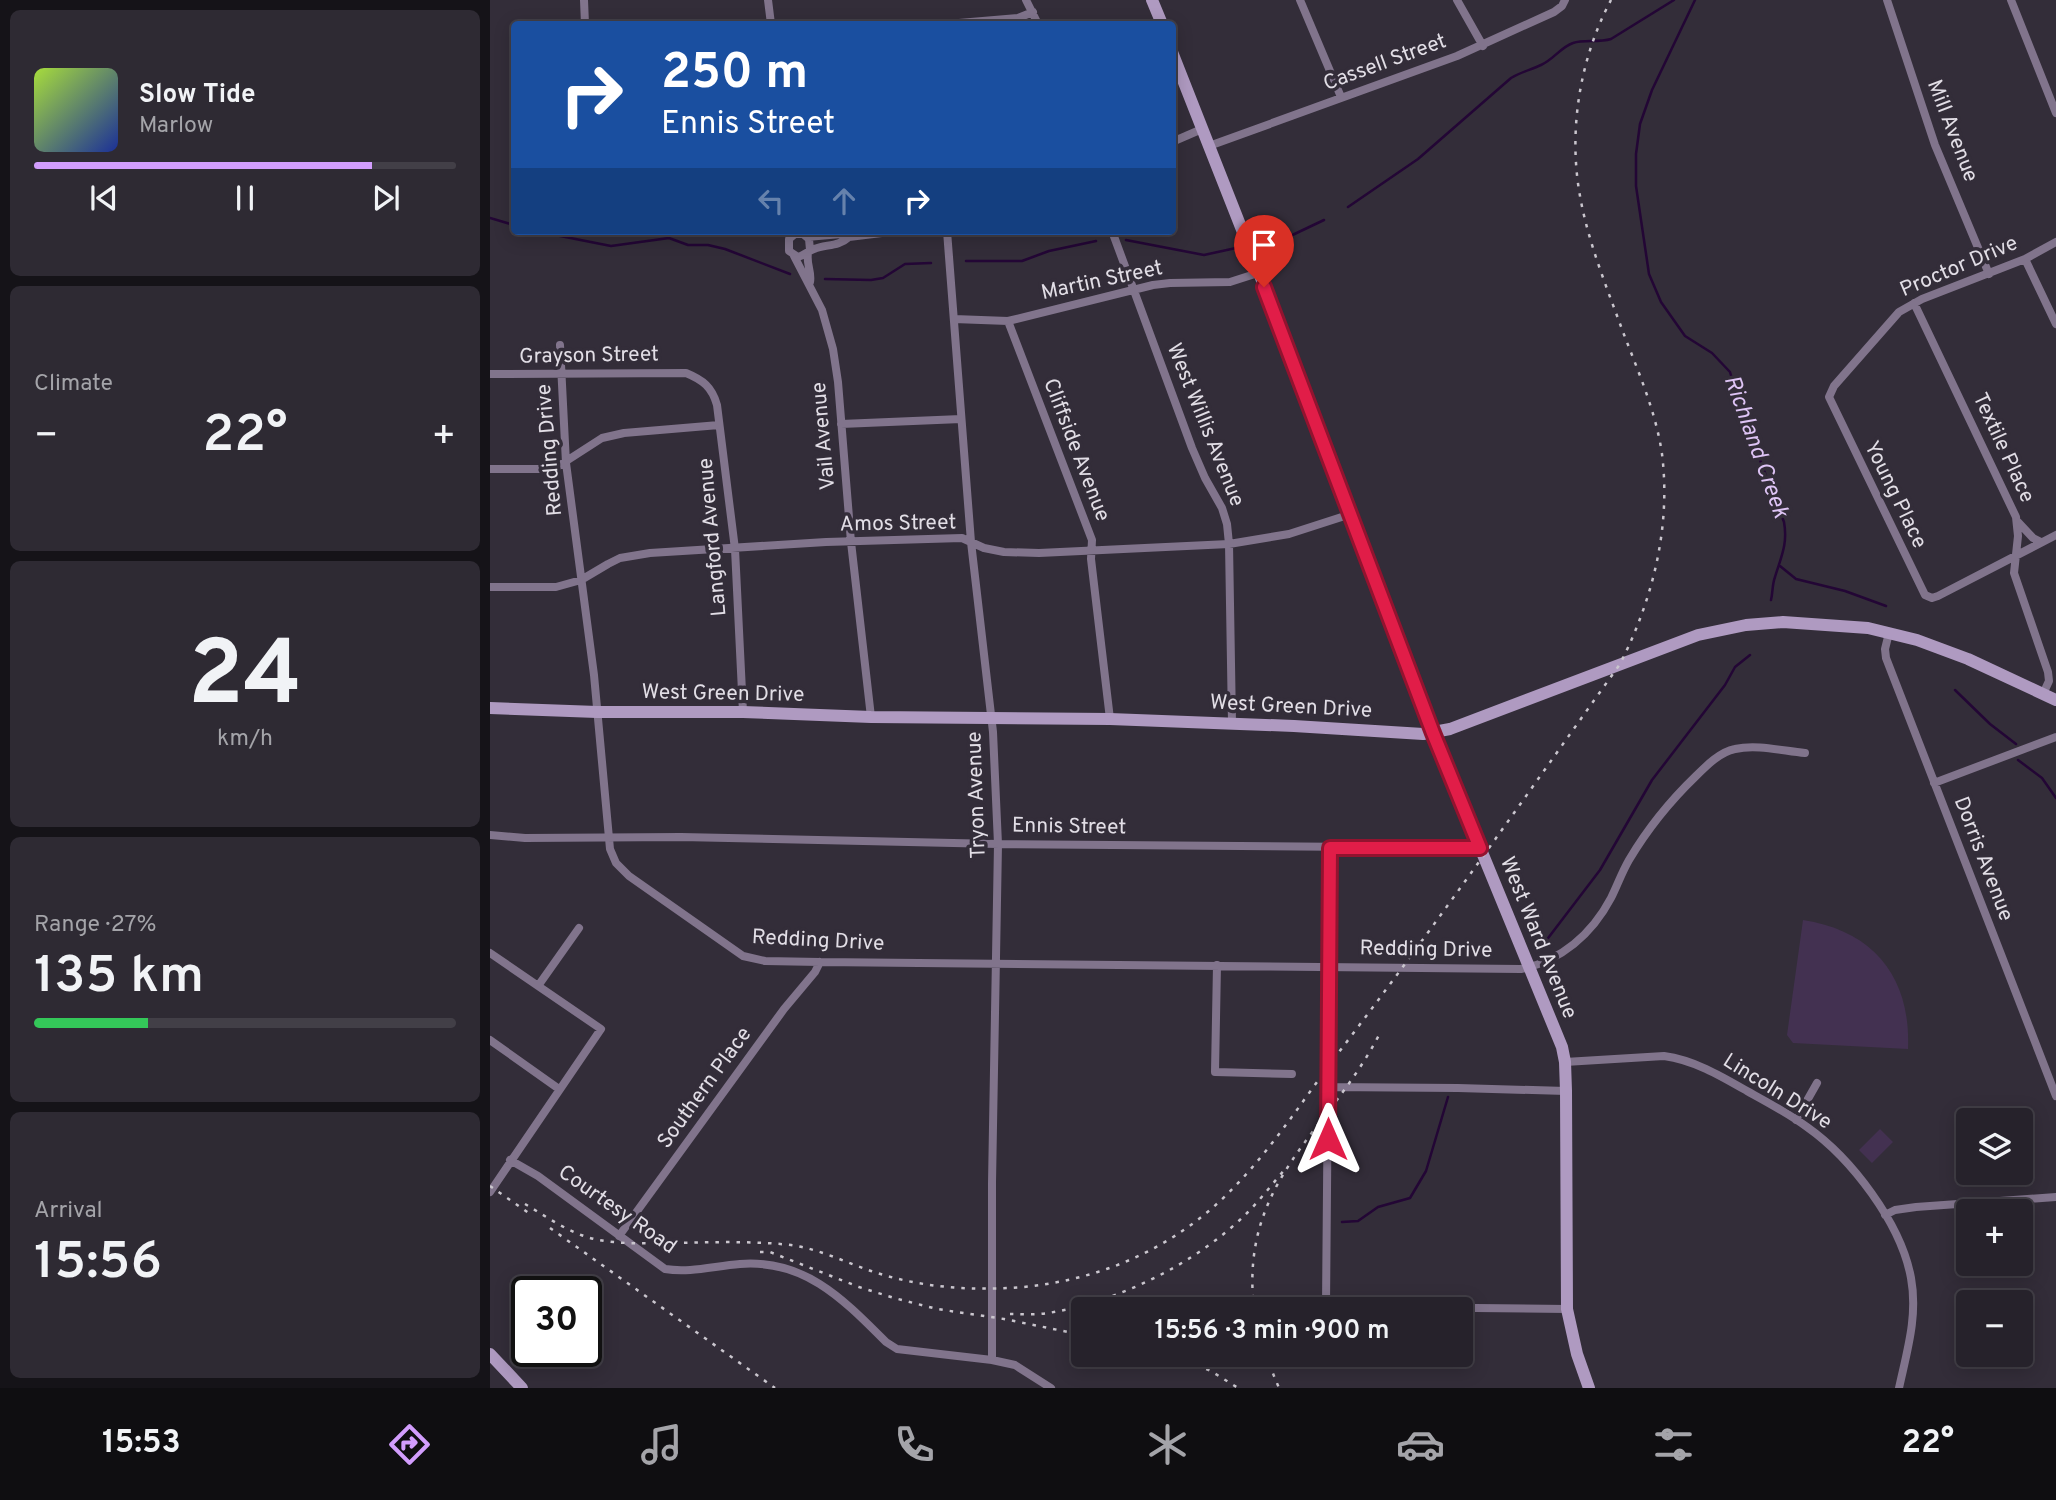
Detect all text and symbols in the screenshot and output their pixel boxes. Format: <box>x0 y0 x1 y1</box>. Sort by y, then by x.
street label: Cassell Street <box>1320 28 1450 98</box>
text: 250 m <box>661 44 808 106</box>
icon: right <box>546 49 637 140</box>
street label: Mill Avenue <box>1920 76 1984 186</box>
text: Slow Tide <box>139 79 256 112</box>
text: Ennis Street <box>661 105 835 145</box>
text: Marlow <box>139 112 213 141</box>
icon: previous <box>85 179 123 217</box>
icon: pause <box>226 179 264 217</box>
icon: next <box>367 179 405 217</box>
icon: left <box>752 182 790 220</box>
icon: ahead <box>825 182 863 220</box>
icon: right <box>898 182 936 220</box>
pin <box>1234 215 1294 287</box>
icon: arrive <box>1245 226 1283 264</box>
street label: Proctor Drive <box>1896 230 2022 304</box>
street label: Martin Street <box>1039 255 1165 307</box>
street label: West Willis Avenue <box>1160 339 1250 511</box>
street label: Grayson Street <box>519 341 659 371</box>
text: Climate <box>34 370 113 399</box>
water label: Richland Creek <box>1716 372 1794 523</box>
street label: Cliffside Avenue <box>1036 375 1116 525</box>
street label: Vail Avenue <box>806 381 842 491</box>
street label: Redding Drive <box>531 383 569 517</box>
street label: Textile Place <box>1966 389 2040 507</box>
text: 22° <box>202 404 288 470</box>
text: − <box>34 413 59 462</box>
text: + <box>431 413 456 462</box>
street label: Young Place <box>1857 437 1933 553</box>
street label: Langford Avenue <box>693 457 733 617</box>
street label: Amos Street <box>840 509 956 539</box>
text: 24 <box>188 622 302 737</box>
street label: West Green Drive <box>641 679 805 709</box>
street label: West Green Drive <box>1209 689 1373 725</box>
text: km/h <box>217 725 273 754</box>
street label: Tryon Avenue <box>961 731 993 859</box>
street label: Dorris Avenue <box>1947 793 2019 925</box>
street label: Ennis Street <box>1012 813 1126 841</box>
street label: West Ward Avenue <box>1493 853 1583 1023</box>
text: Range · 27% <box>34 911 157 940</box>
street label: Redding Drive <box>751 924 885 958</box>
street label: Redding Drive <box>1359 935 1493 965</box>
text: 135 km <box>34 945 204 1011</box>
street label: Southern Place <box>652 1022 758 1154</box>
street label: Lincoln Drive <box>1717 1048 1837 1136</box>
position arrow <box>1291 1102 1365 1176</box>
map controls <box>1956 1108 2033 1367</box>
button: layers <box>1956 1108 2033 1185</box>
street label: Courtesy Road <box>552 1159 682 1261</box>
text: Arrival <box>34 1197 103 1226</box>
button: + <box>1956 1199 2033 1276</box>
text: 15:56 <box>34 1231 162 1297</box>
speed limit sign: 30 <box>511 1276 602 1367</box>
button: − <box>1956 1290 2033 1367</box>
text: 15:56 · 3 min · 900 m <box>1155 1315 1389 1348</box>
icon: directions <box>385 1420 434 1469</box>
icon: music <box>637 1420 686 1469</box>
icon: phone <box>890 1420 939 1469</box>
icon: climate <box>1143 1420 1192 1469</box>
icon: car <box>1396 1420 1445 1469</box>
icon: filters <box>1649 1420 1698 1469</box>
text: 15:53 <box>102 1424 181 1464</box>
text: 22° <box>1902 1424 1954 1464</box>

